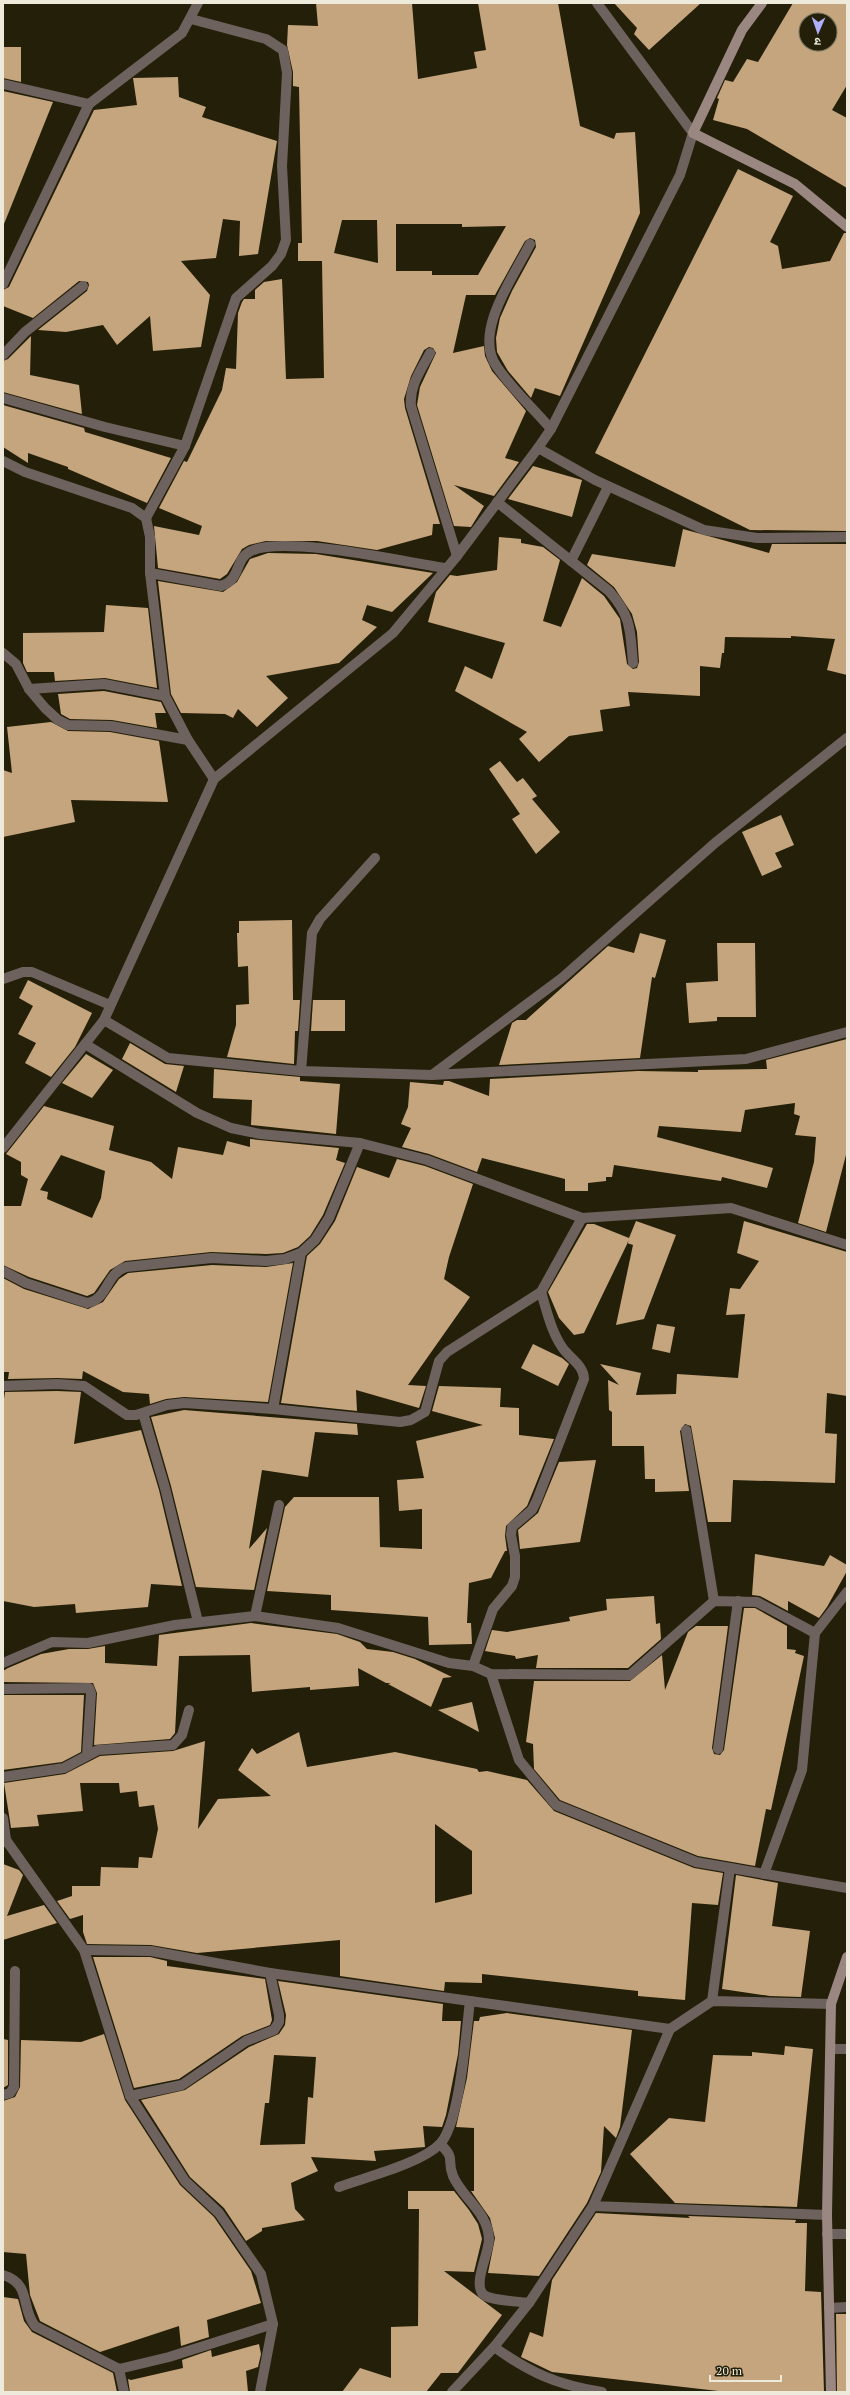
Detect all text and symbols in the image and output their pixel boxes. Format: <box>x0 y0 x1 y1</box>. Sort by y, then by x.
north arrow <box>798 12 838 52</box>
text: उ <box>814 35 821 49</box>
scale bar <box>710 2357 781 2383</box>
text: 20 m <box>716 2363 743 2378</box>

